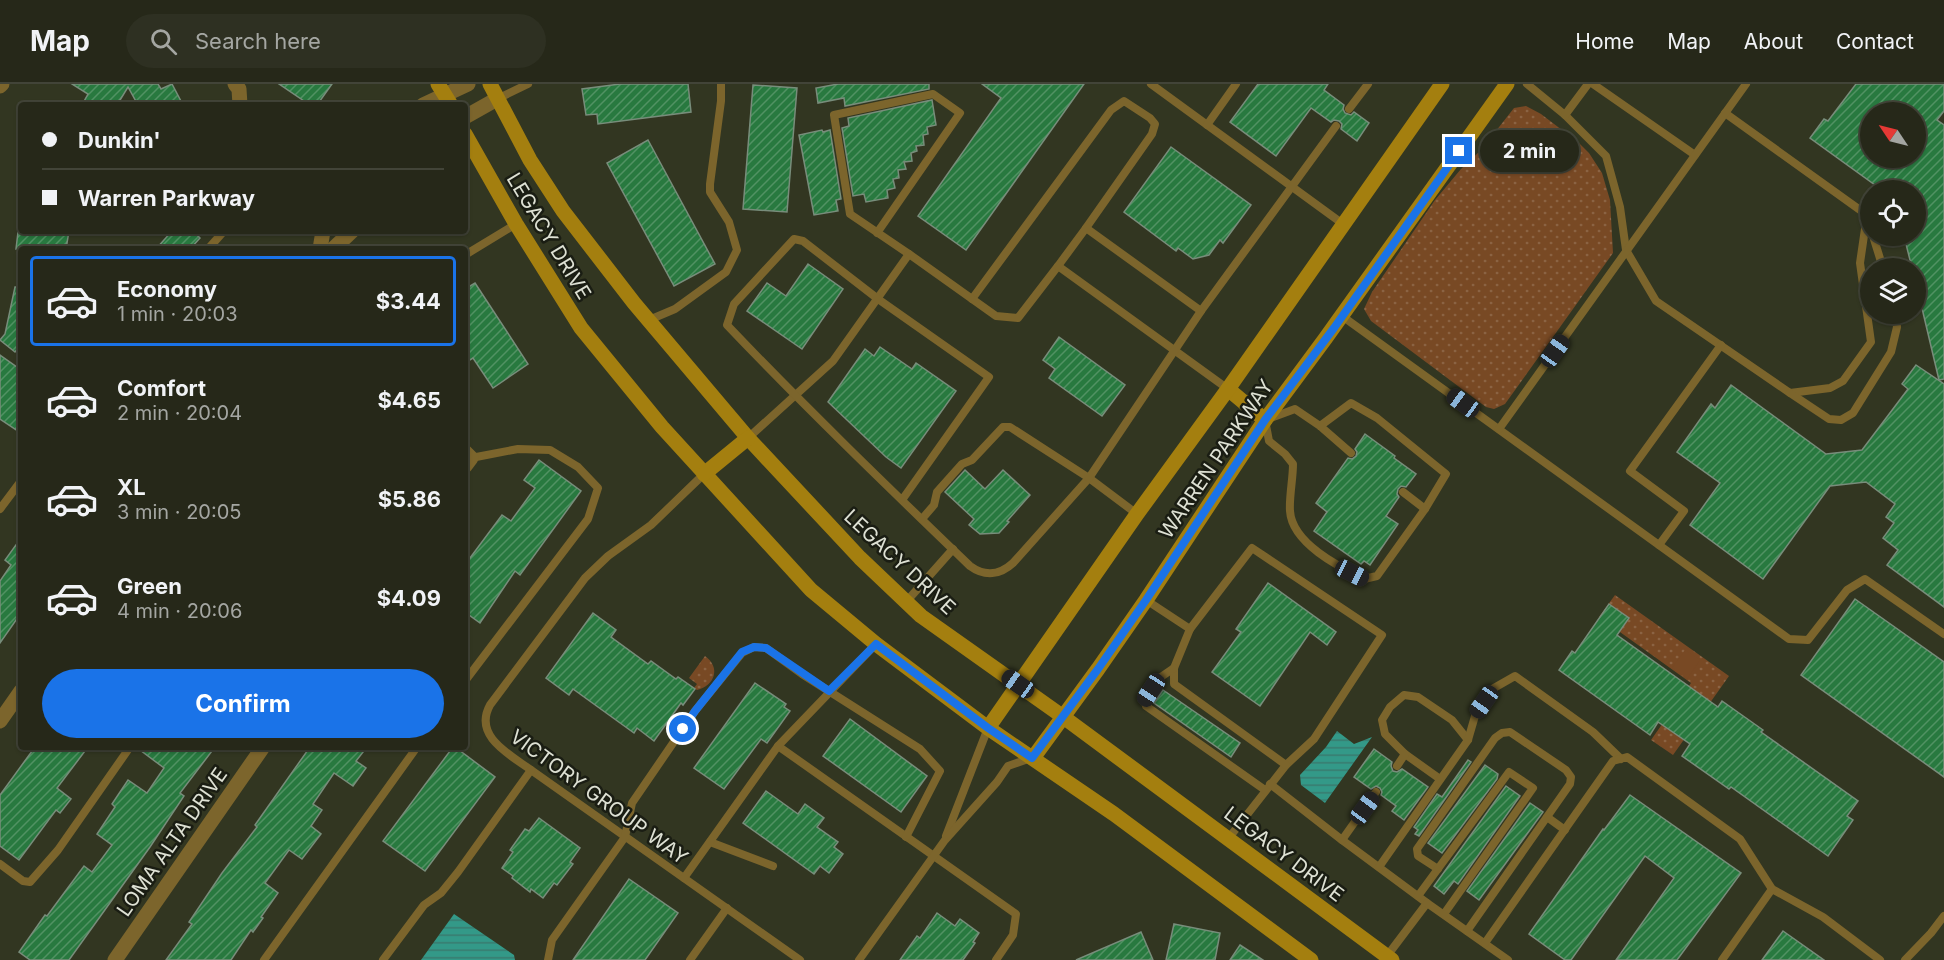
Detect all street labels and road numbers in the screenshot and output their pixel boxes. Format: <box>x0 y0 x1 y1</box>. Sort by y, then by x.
street label: LEGACY DRIVE <box>502 168 596 304</box>
street label: WARREN PARKWAY <box>1154 375 1278 543</box>
street label: LEGACY DRIVE <box>839 504 961 620</box>
street label: VICTORY GROUP WAY <box>505 724 693 870</box>
street label: LOMA ALTA DRIVE <box>112 763 232 921</box>
street label: LEGACY DRIVE <box>1220 801 1348 907</box>

